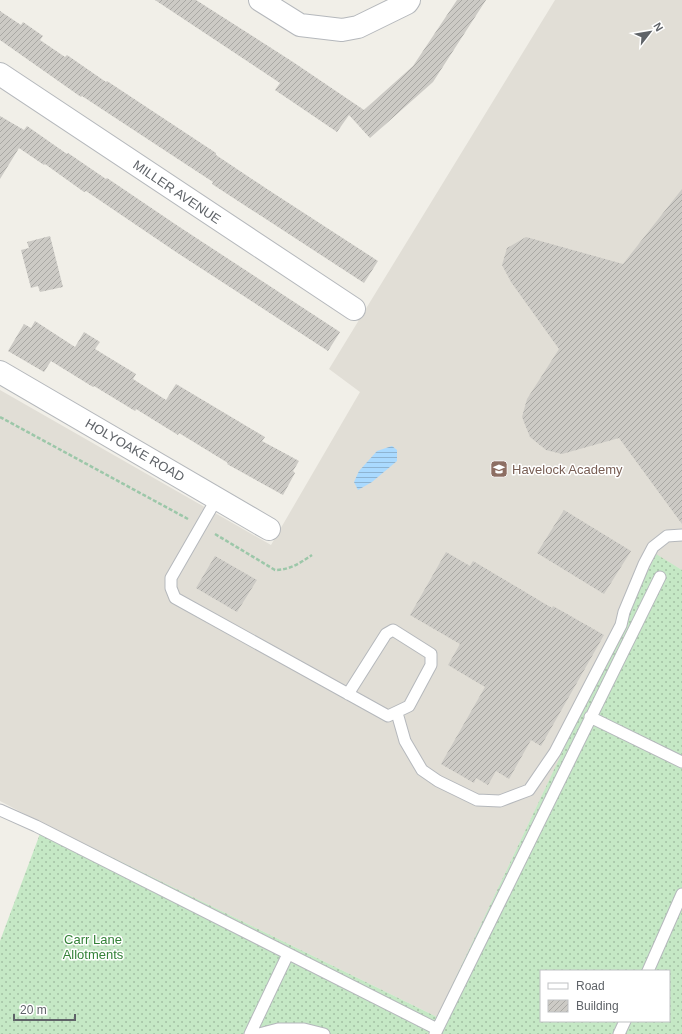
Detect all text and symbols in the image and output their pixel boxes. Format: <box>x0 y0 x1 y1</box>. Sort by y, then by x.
north arrow <box>630 12 670 52</box>
text: N <box>651 20 666 33</box>
street label: MILLER AVENUE <box>130 157 224 227</box>
street label: HOLYOAKE ROAD <box>83 416 187 484</box>
school or university icon: Havelock Academy <box>489 459 509 479</box>
place label: Havelock Academy <box>512 462 623 477</box>
park label: Carr Lane Allotments <box>63 932 124 962</box>
legend <box>540 970 670 1022</box>
text: Road <box>576 979 605 993</box>
scale bar <box>14 996 75 1022</box>
text: Building <box>576 999 619 1013</box>
text: 20 m <box>20 1003 47 1017</box>

